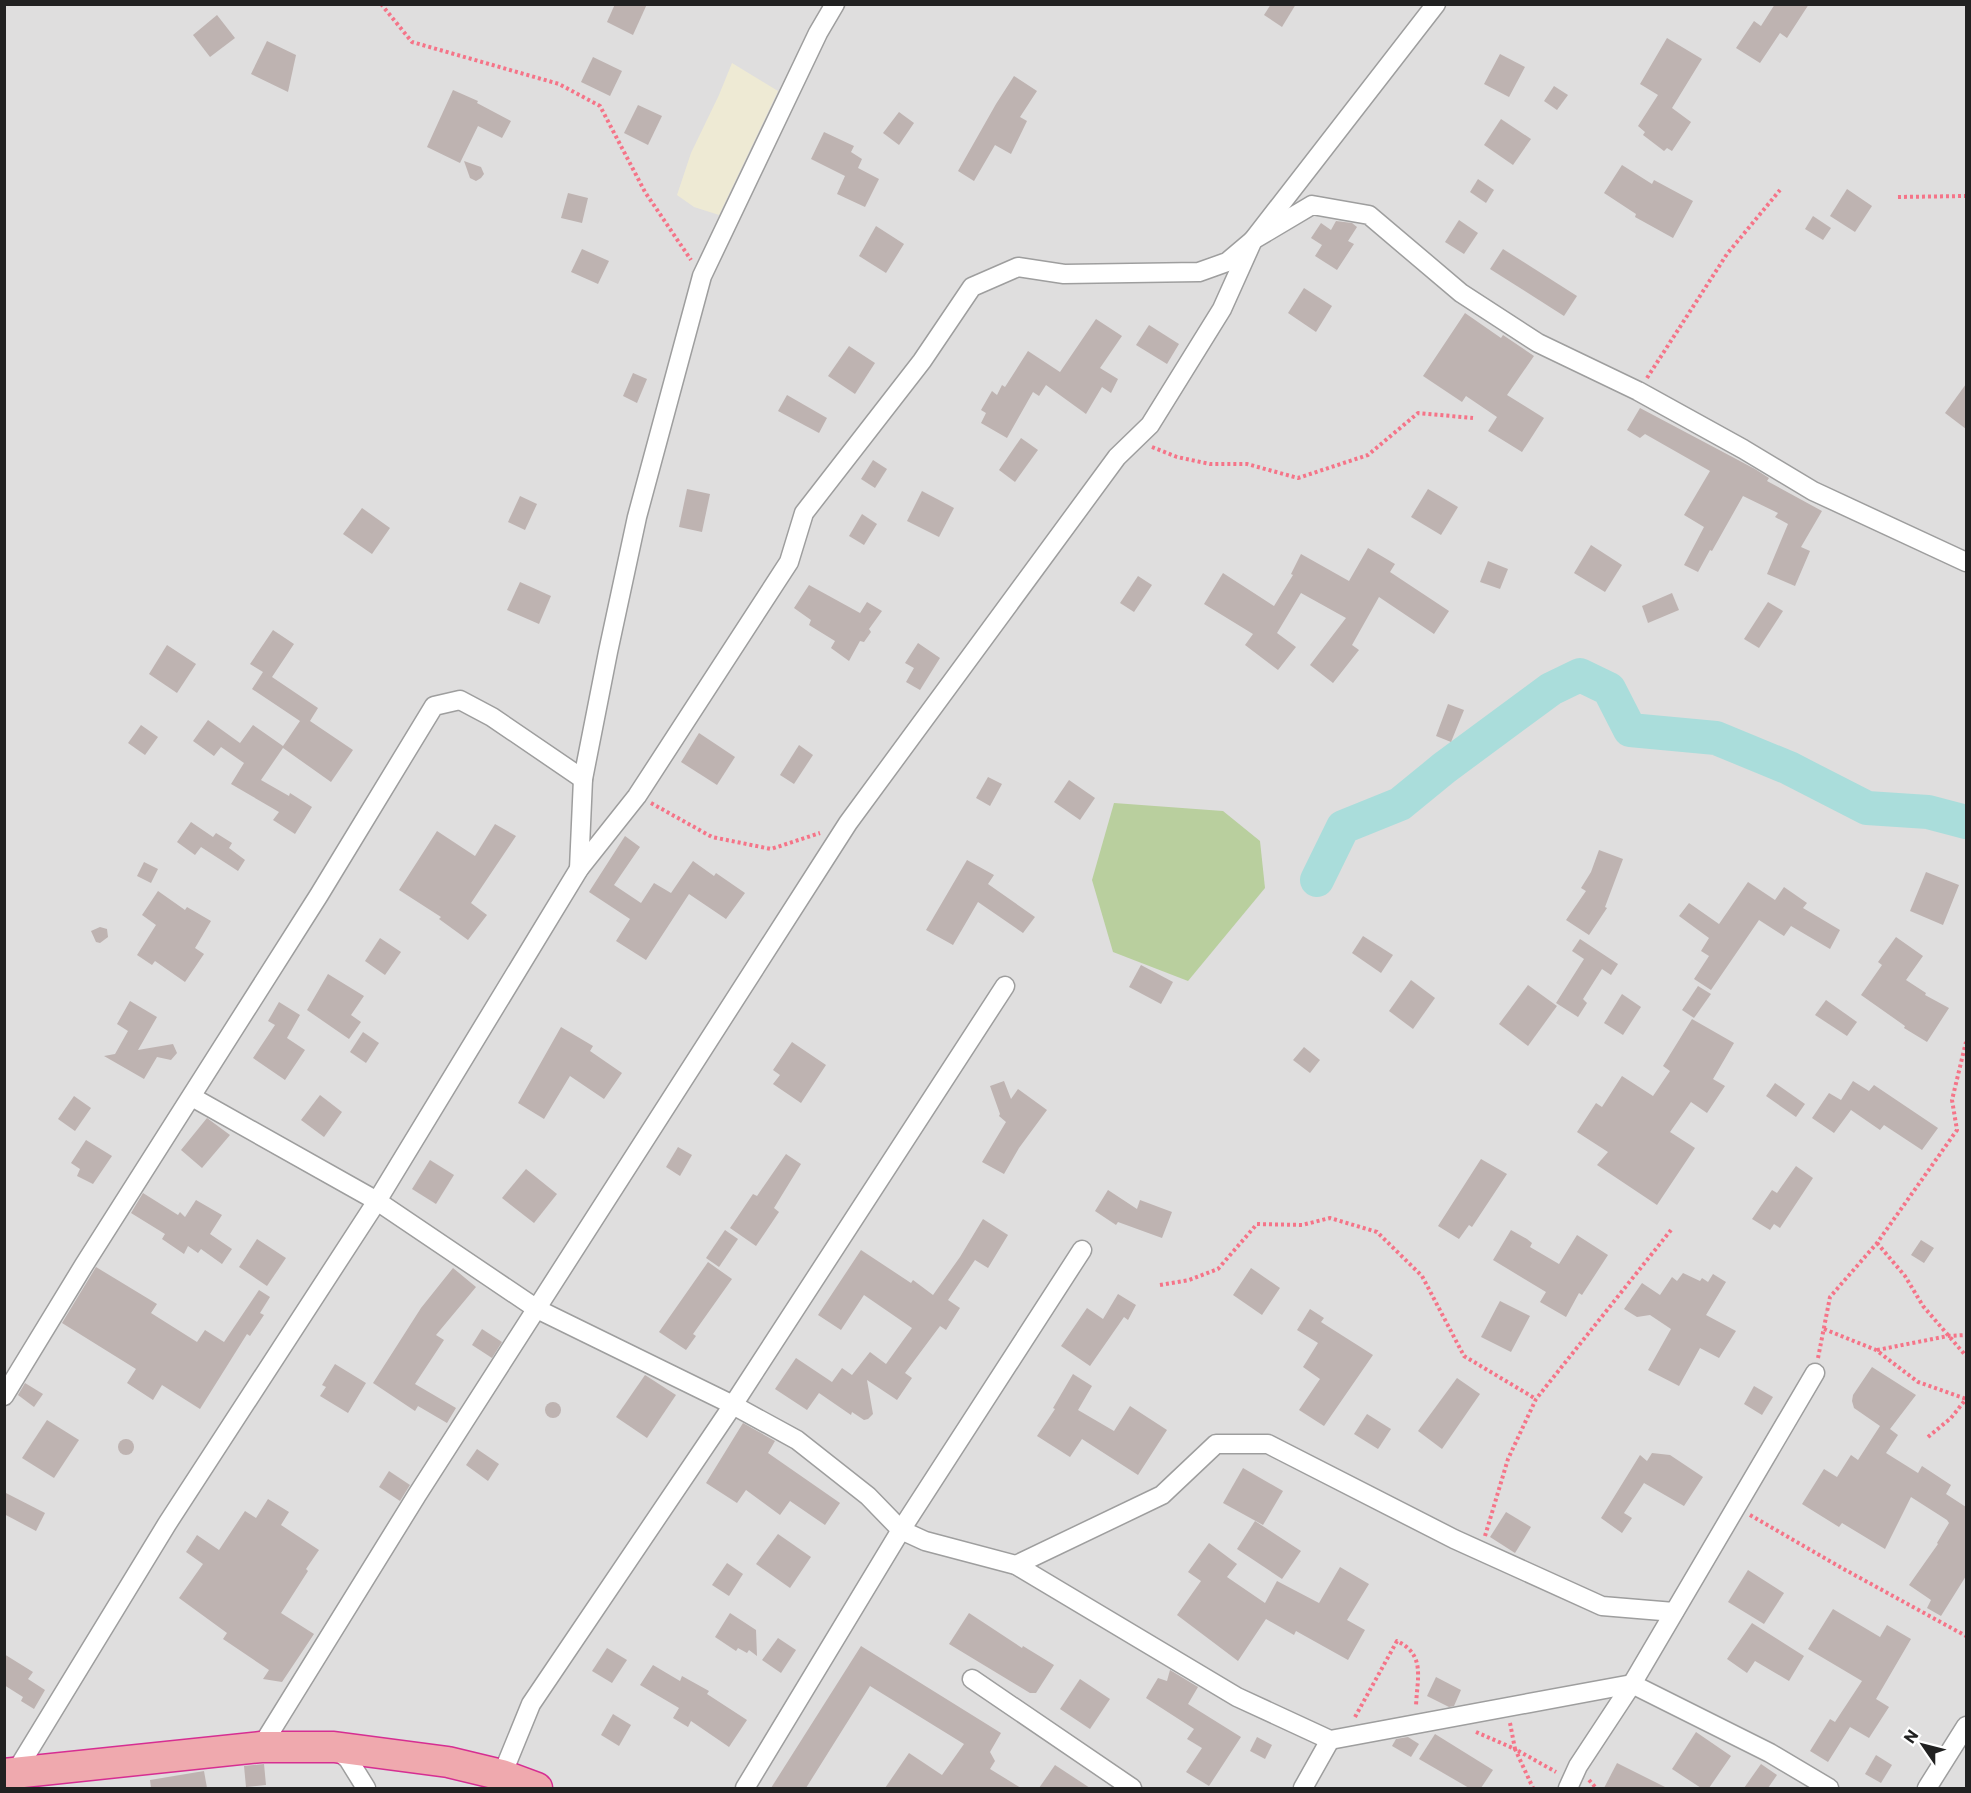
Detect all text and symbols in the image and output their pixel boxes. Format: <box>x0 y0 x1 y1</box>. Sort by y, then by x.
north arrow <box>1893 1715 1953 1775</box>
text: N <box>1899 1726 1922 1746</box>

